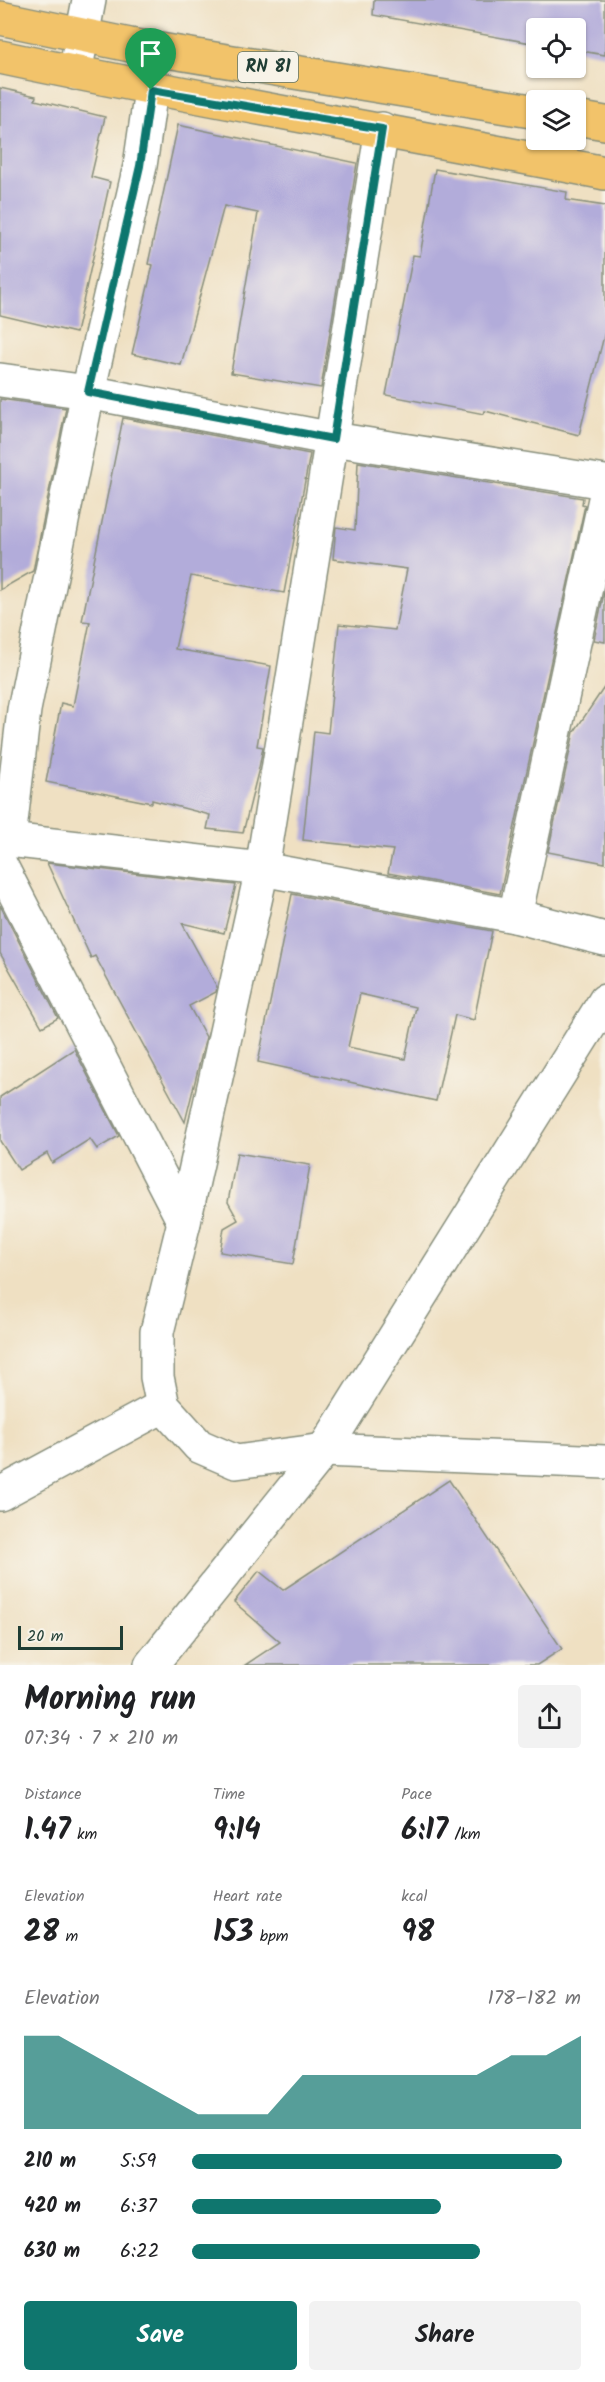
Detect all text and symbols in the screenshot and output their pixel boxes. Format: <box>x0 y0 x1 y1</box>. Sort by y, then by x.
map controls <box>526 18 586 150</box>
button: locate <box>526 18 586 78</box>
pin <box>125 28 176 90</box>
icon: arrive <box>134 37 167 70</box>
road number: RN 81 <box>238 52 298 82</box>
button: layers <box>526 90 586 150</box>
scale bar <box>18 1623 123 1650</box>
text: 20 m <box>27 1624 63 1649</box>
text: Morning run <box>24 1674 196 1727</box>
button: share <box>518 1685 581 1748</box>
text: 07:34 · 7 × 210 m <box>24 1723 178 1755</box>
text: Distance <box>24 1782 82 1807</box>
text: Time <box>213 1782 245 1807</box>
text: Pace <box>401 1782 432 1807</box>
text: 1.47 <box>24 1807 71 1855</box>
text: 9:14 <box>213 1807 261 1855</box>
text: 6:17 <box>401 1807 448 1855</box>
text: km <box>71 1822 97 1847</box>
text: /km <box>448 1822 481 1847</box>
text: Elevation <box>24 1884 85 1909</box>
text: Heart rate <box>213 1884 282 1909</box>
text: kcal <box>401 1884 427 1909</box>
text: 28 <box>24 1909 59 1957</box>
text: 153 <box>213 1909 253 1957</box>
text: 98 <box>401 1909 434 1957</box>
text: m <box>59 1924 78 1949</box>
text: bpm <box>253 1924 289 1949</box>
text: Elevation <box>24 1983 100 2015</box>
text: 178–182 m <box>487 1983 581 2015</box>
text: 210 m <box>24 2146 76 2178</box>
text: 5:59 <box>120 2146 156 2178</box>
text: 420 m <box>24 2191 81 2223</box>
text: 6:37 <box>120 2191 157 2223</box>
text: 630 m <box>24 2236 80 2268</box>
text: 6:22 <box>120 2236 159 2268</box>
button: Save <box>24 2301 297 2370</box>
button: Share <box>309 2301 581 2370</box>

